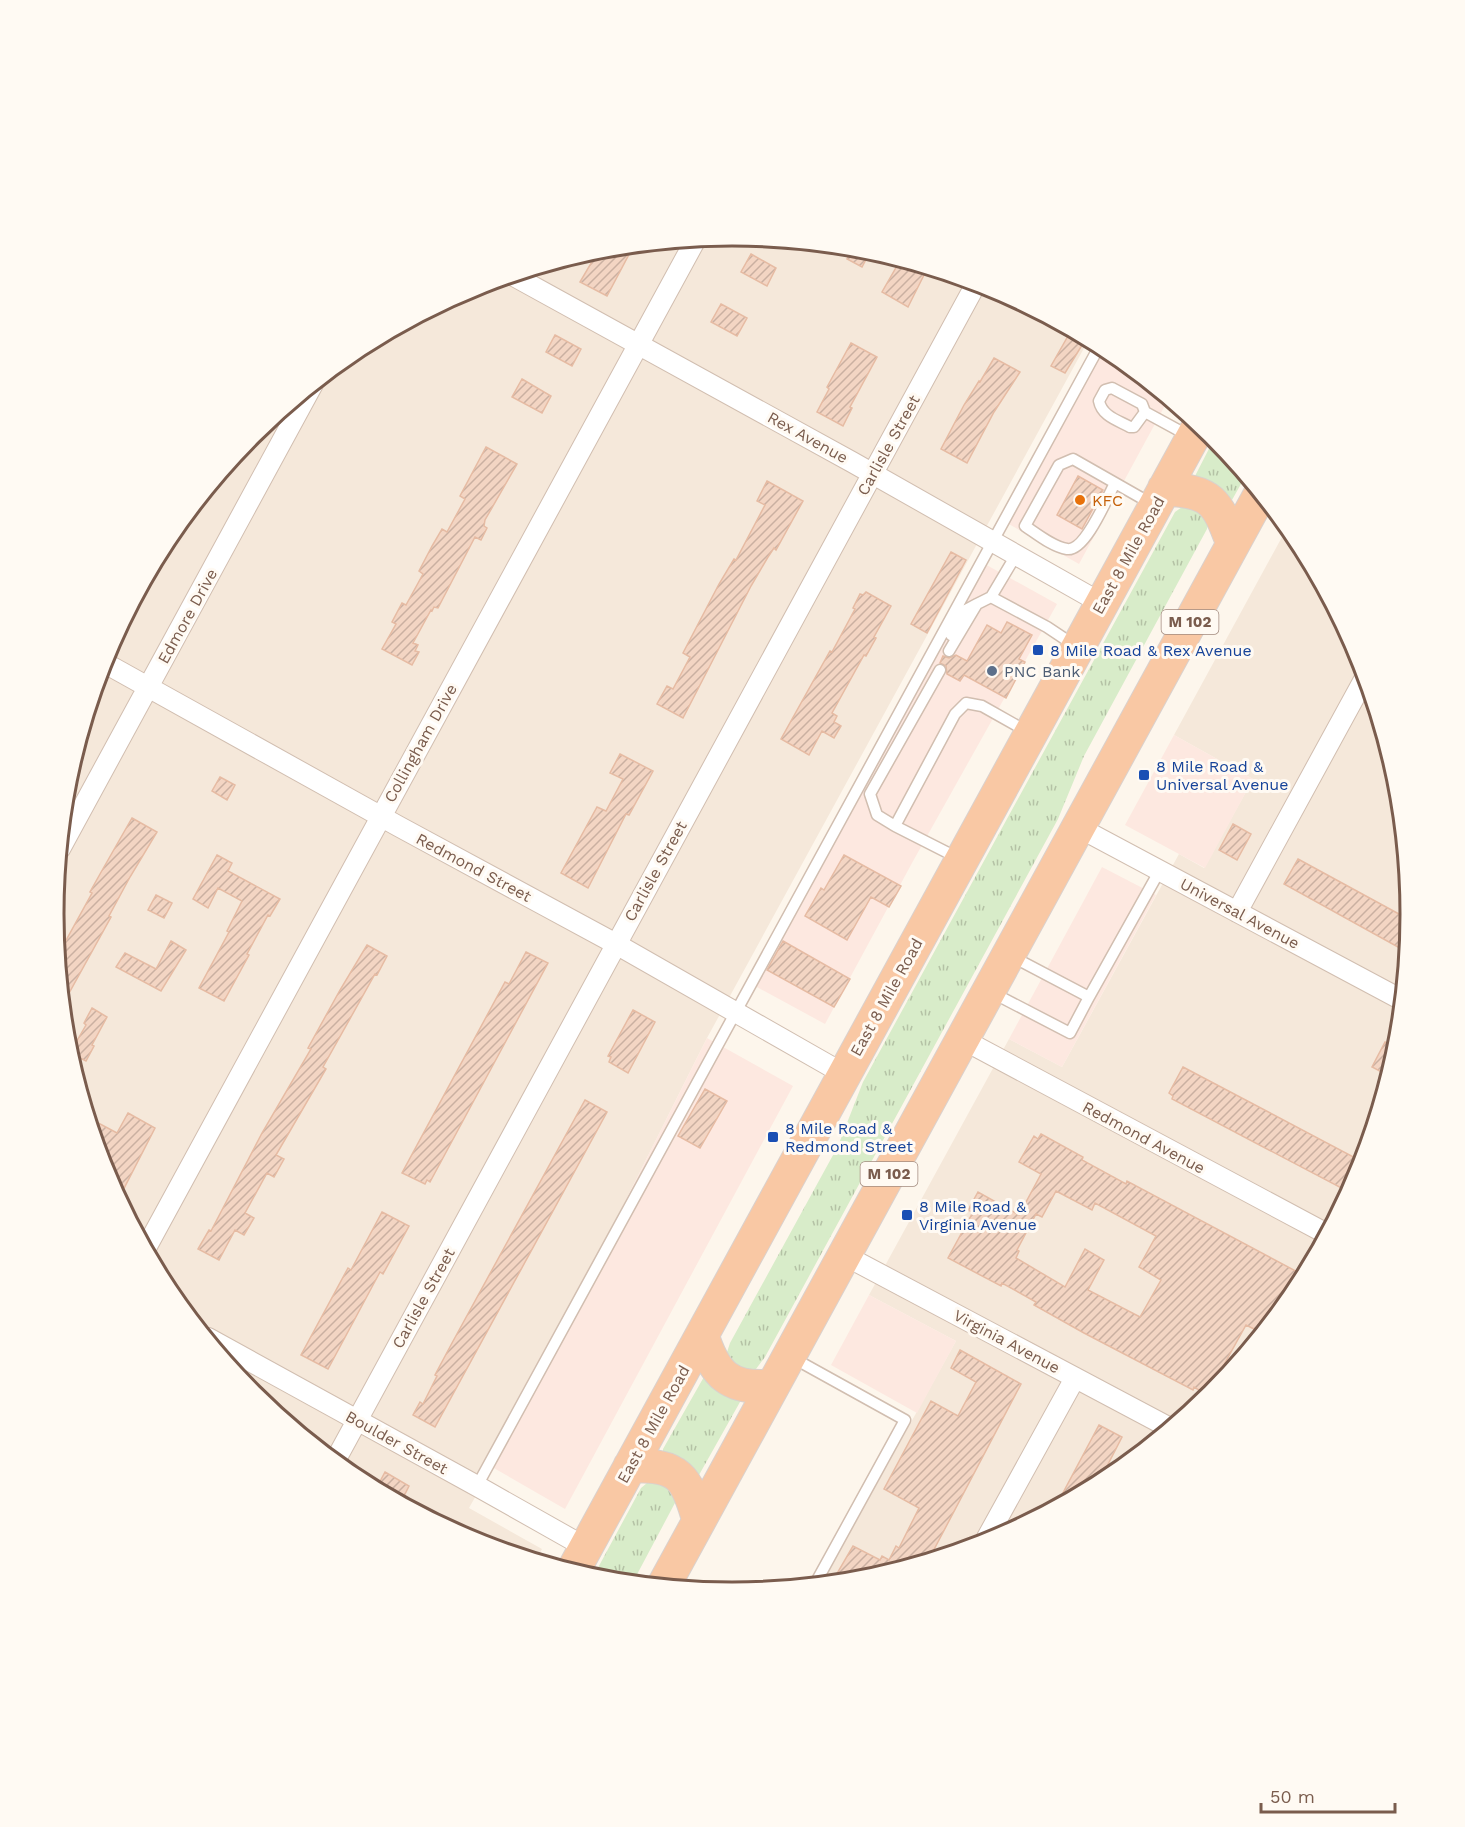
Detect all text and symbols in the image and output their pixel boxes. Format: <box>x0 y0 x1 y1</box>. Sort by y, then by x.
street label: Carlisle Street <box>853 391 924 499</box>
street label: Rex Avenue <box>764 408 851 467</box>
place label: KFC <box>1092 491 1123 510</box>
marker: KFC <box>1073 493 1087 507</box>
street label: East 8 Mile Road <box>1088 493 1169 617</box>
street label: Edmore Drive <box>154 565 221 667</box>
road number: M 102 <box>1162 610 1218 634</box>
place label: 8 Mile Road & Rex Avenue <box>1050 641 1252 660</box>
marker: 8 Mile Road & Rex Avenue <box>1031 643 1045 657</box>
place label: PNC Bank <box>1004 662 1080 681</box>
marker: PNC Bank <box>985 664 999 678</box>
street label: Collingham Drive <box>380 681 461 806</box>
place label: 8 Mile Road & Universal Avenue <box>1156 757 1288 794</box>
marker: 8 Mile Road & Universal Avenue <box>1137 768 1151 782</box>
street label: Carlisle Street <box>620 817 691 925</box>
street label: Redmond Street <box>413 829 535 906</box>
street label: Universal Avenue <box>1177 874 1303 953</box>
street label: East 8 Mile Road <box>846 935 927 1059</box>
street label: Redmond Avenue <box>1079 1097 1208 1178</box>
place label: 8 Mile Road & Redmond Street <box>785 1119 913 1156</box>
marker: 8 Mile Road & Redmond Street <box>766 1130 780 1144</box>
road number: M 102 <box>860 1162 918 1186</box>
place label: 8 Mile Road & Virginia Avenue <box>919 1197 1037 1234</box>
marker: 8 Mile Road & Virginia Avenue <box>900 1208 914 1222</box>
street label: Carlisle Street <box>388 1244 459 1352</box>
street label: Virginia Avenue <box>950 1305 1063 1377</box>
street label: East 8 Mile Road <box>613 1362 694 1486</box>
street label: Boulder Street <box>342 1407 451 1478</box>
scale bar <box>1261 1776 1394 1814</box>
text: 50 m <box>1270 1786 1315 1807</box>

